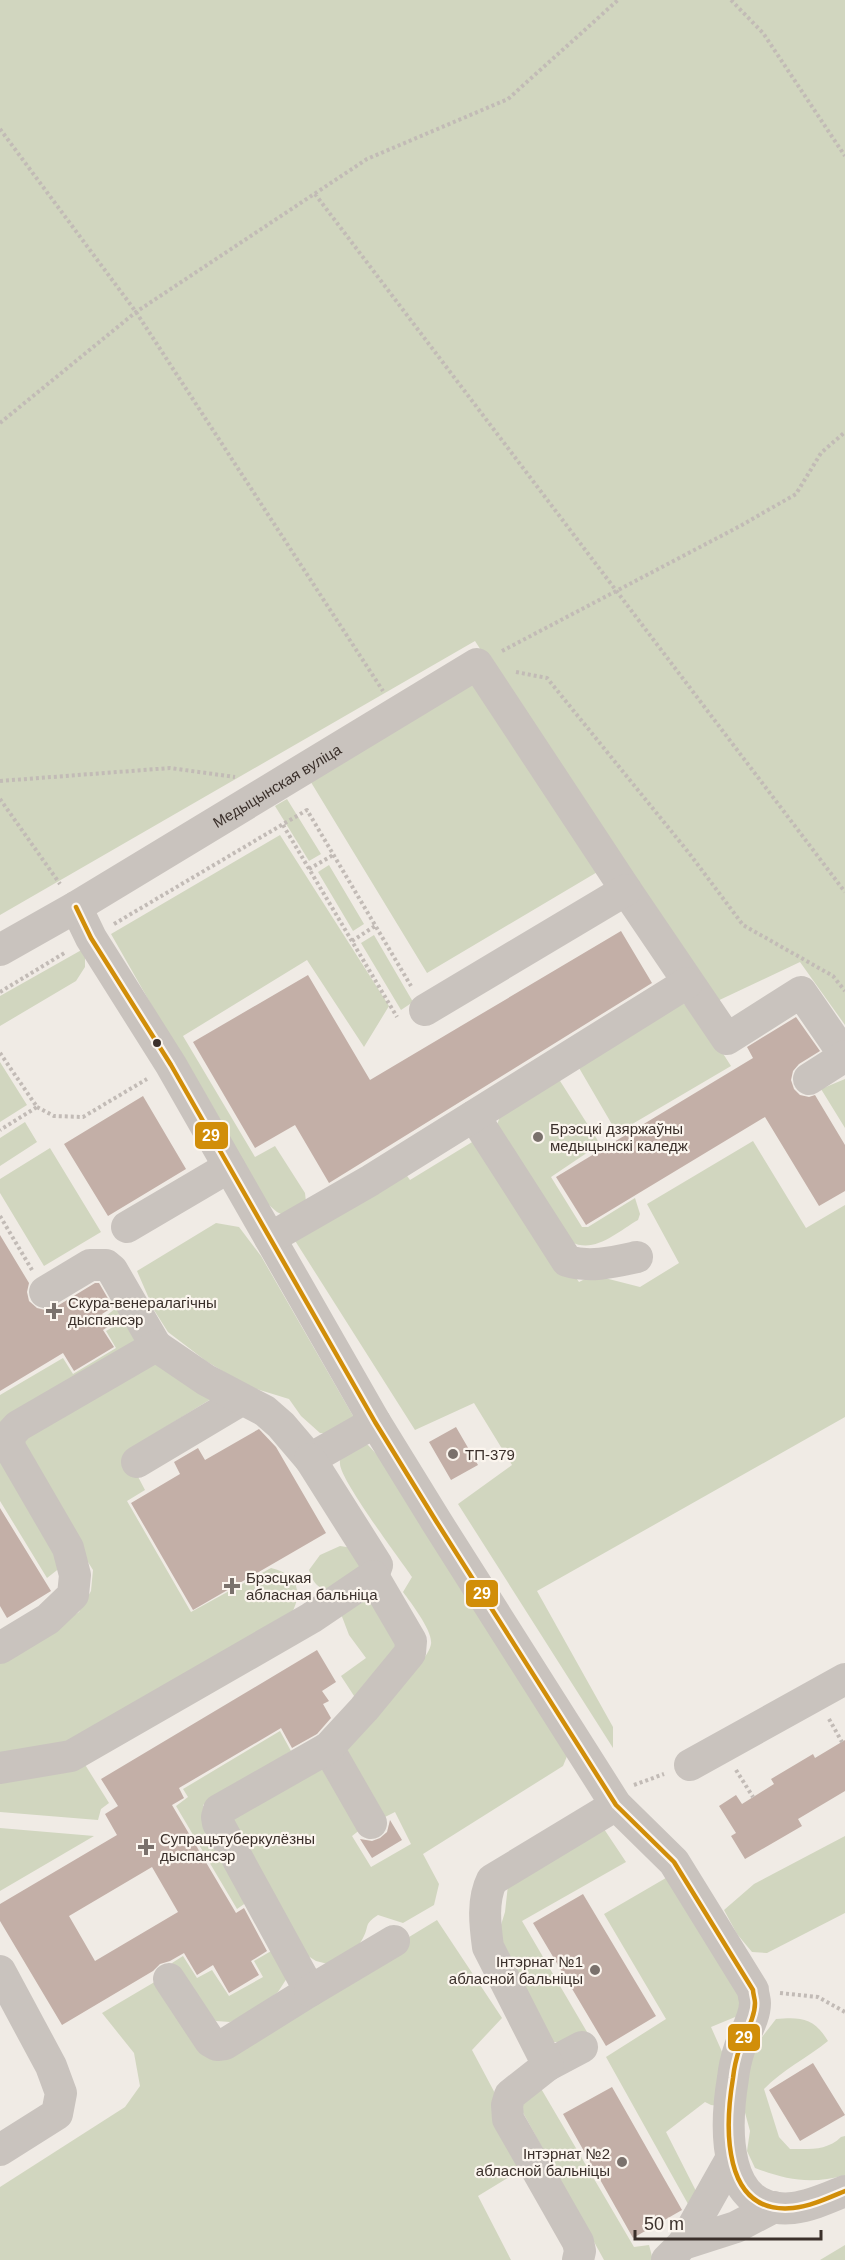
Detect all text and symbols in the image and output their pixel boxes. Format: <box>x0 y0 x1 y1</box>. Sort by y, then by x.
street label: Медыцынская вуліца <box>210 740 344 831</box>
unlabelled marker <box>151 1037 163 1049</box>
place label: Брэсцкі дзяржаўны медыцынскі каледж <box>550 1120 688 1154</box>
line badge: 29 <box>194 1121 229 1150</box>
text: 29 <box>202 1127 220 1144</box>
marker: Брэсцкі дзяржаўны медыцынскі каледж <box>531 1130 545 1144</box>
place label: Скура-венералагічны дыспансэр <box>68 1294 217 1328</box>
marker: Скура-венералагічны дыспансэр <box>45 1302 63 1320</box>
place label: ТП-379 <box>465 1446 515 1463</box>
marker: ТП-379 <box>446 1447 460 1461</box>
place label: Брэсцкая абласная бальніца <box>246 1569 378 1603</box>
marker: Брэсцкая абласная бальніца <box>223 1577 241 1595</box>
line badge: 29 <box>465 1579 499 1608</box>
text: 29 <box>473 1585 491 1602</box>
place label: Супрацьтуберкулёзны дыспансэр <box>160 1830 315 1864</box>
marker: Супрацьтуберкулёзны дыспансэр <box>137 1838 155 1856</box>
place label: Інтэрнат №1 абласной бальніцы <box>449 1953 583 1987</box>
marker: Інтэрнат №1 абласной бальніцы <box>588 1963 602 1977</box>
line badge: 29 <box>727 2023 761 2052</box>
text: 29 <box>735 2029 753 2046</box>
place label: Інтэрнат №2 абласной бальніцы <box>476 2145 610 2179</box>
marker: Інтэрнат №2 абласной бальніцы <box>615 2155 629 2169</box>
scale bar <box>635 2203 821 2241</box>
text: 50 m <box>644 2214 684 2234</box>

